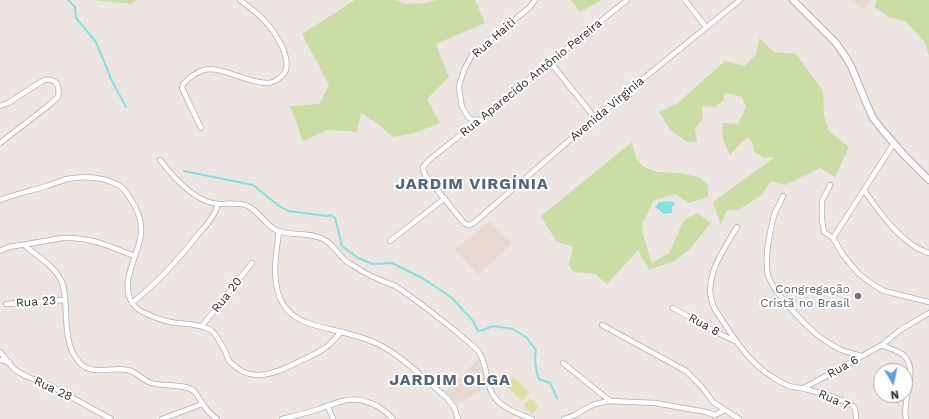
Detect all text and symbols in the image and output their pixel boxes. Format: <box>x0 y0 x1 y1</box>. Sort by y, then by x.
street label: Rua Haiti <box>469 15 519 61</box>
street label: Rua Aparecido Antônio Pereira <box>457 16 605 140</box>
street label: Avenida Virginia <box>567 74 647 144</box>
district label: JARDIM VIRGÍNIA <box>395 174 549 194</box>
street label: Rua 20 <box>209 275 245 315</box>
place label: Congregação Cristã no Brasil <box>760 282 850 310</box>
marker: Congregação Cristã no Brasil <box>853 291 863 301</box>
street label: Rua 23 <box>15 293 57 311</box>
street label: Rua 8 <box>686 311 722 339</box>
street label: Rua 6 <box>825 353 861 381</box>
north arrow <box>873 363 913 403</box>
district label: JARDIM OLGA <box>389 370 511 390</box>
street label: Rua 28 <box>32 374 74 404</box>
street label: Rua 7 <box>816 387 852 413</box>
text: N <box>890 387 900 401</box>

